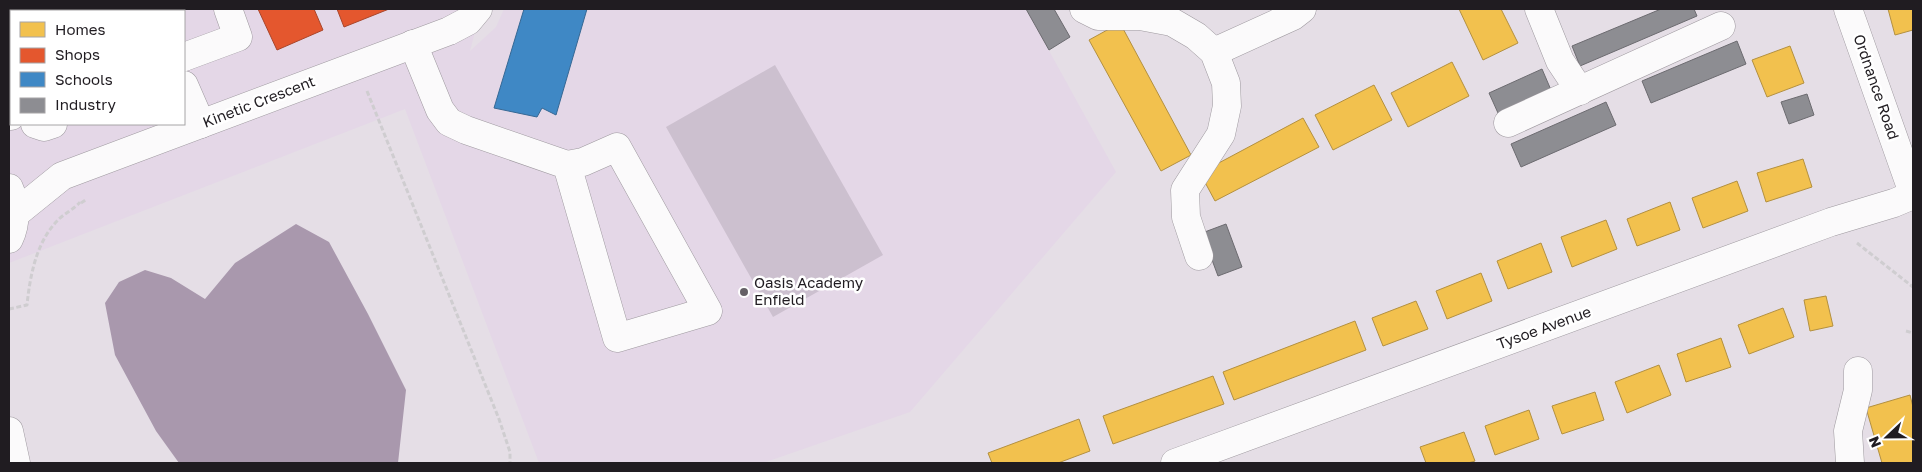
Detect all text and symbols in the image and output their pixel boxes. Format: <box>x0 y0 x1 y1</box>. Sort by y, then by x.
legend <box>10 10 185 125</box>
text: Homes <box>55 20 105 38</box>
street label: Ordnance Road <box>1850 32 1903 142</box>
text: Shops <box>55 45 100 63</box>
text: Schools <box>55 70 113 88</box>
street label: Kinetic Crescent <box>200 71 317 131</box>
text: Industry <box>55 95 116 113</box>
place label: Oasis Academy Enfield <box>754 273 864 308</box>
marker: Oasis Academy Enfield <box>738 286 750 298</box>
street label: Tysoe Avenue <box>1494 302 1593 352</box>
north arrow <box>1862 412 1912 462</box>
text: N <box>1865 434 1884 450</box>

